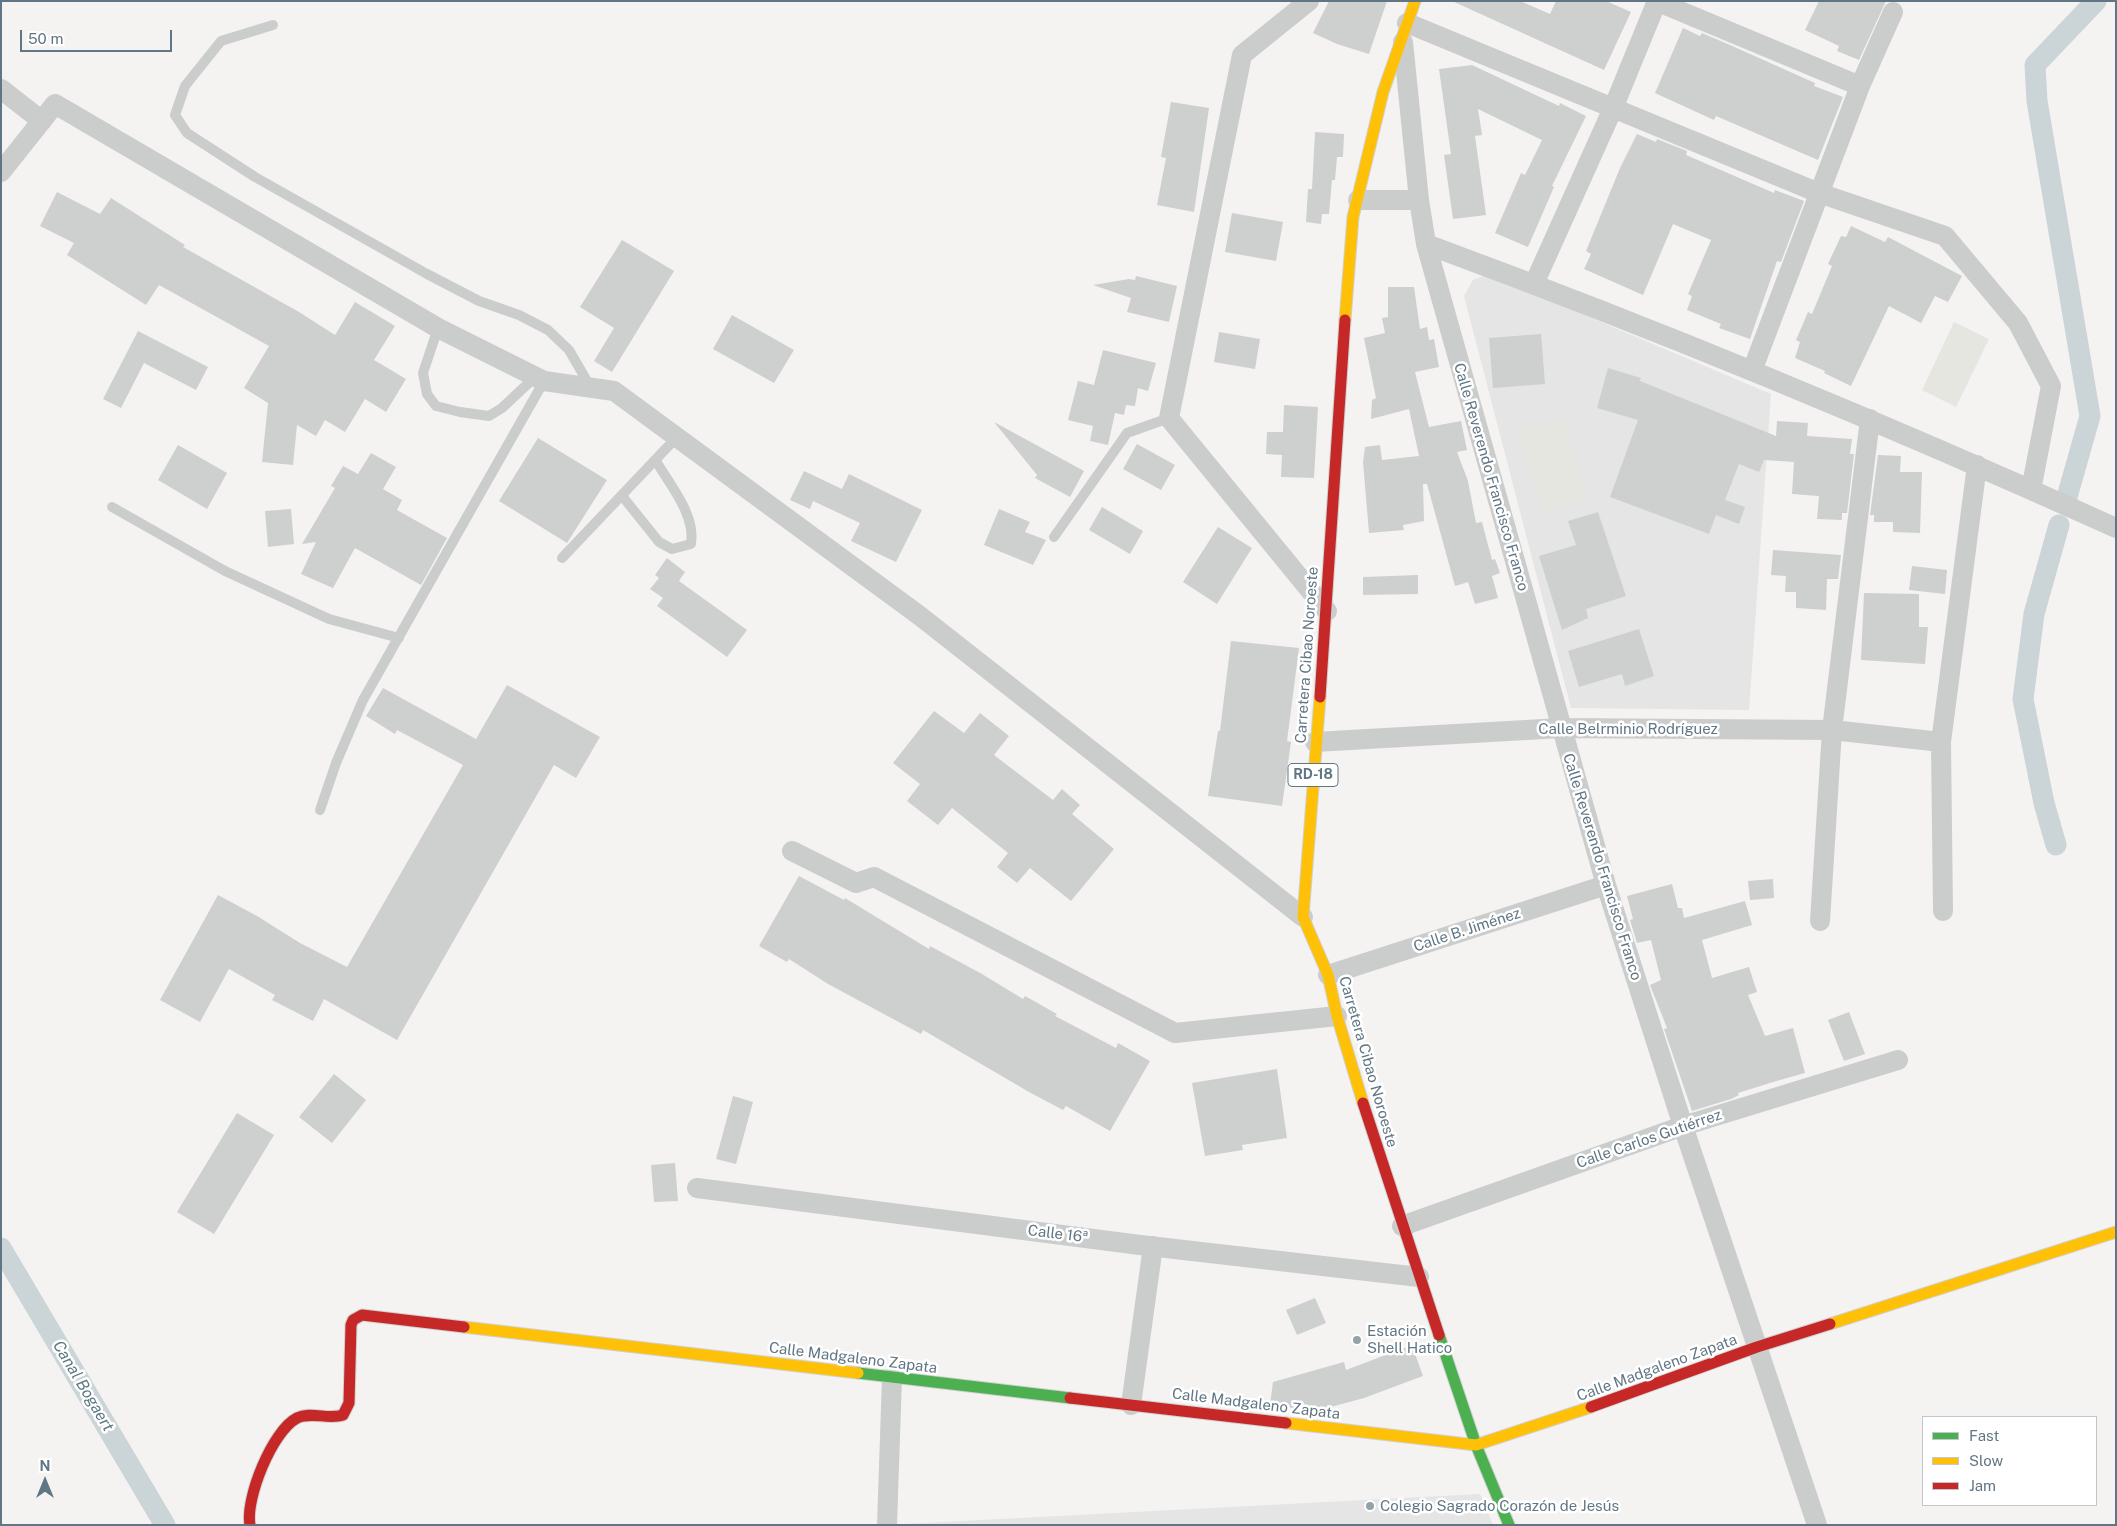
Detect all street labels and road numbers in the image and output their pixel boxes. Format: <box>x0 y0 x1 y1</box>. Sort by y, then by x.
street label: Calle Reverendo Francisco Franco <box>1450 361 1532 593</box>
street label: Carretera Cibao Noroeste <box>1292 566 1322 744</box>
street label: Calle Belrminio Rodríguez <box>1538 720 1718 738</box>
street label: Calle Reverendo Francisco Franco <box>1559 751 1645 983</box>
road number: RD-18 <box>1288 764 1338 786</box>
street label: Calle B. Jiménez <box>1411 904 1523 956</box>
street label: Carretera Cibao Noroeste <box>1335 974 1401 1150</box>
street label: Calle Carlos Gutiérrez <box>1574 1106 1724 1172</box>
street label: Calle 16ª <box>1027 1221 1089 1247</box>
street label: Calle Madgaleno Zapata <box>1574 1331 1740 1405</box>
street label: Calle Madgaleno Zapata <box>768 1339 938 1377</box>
street label: Calle Madgaleno Zapata <box>1171 1385 1341 1423</box>

